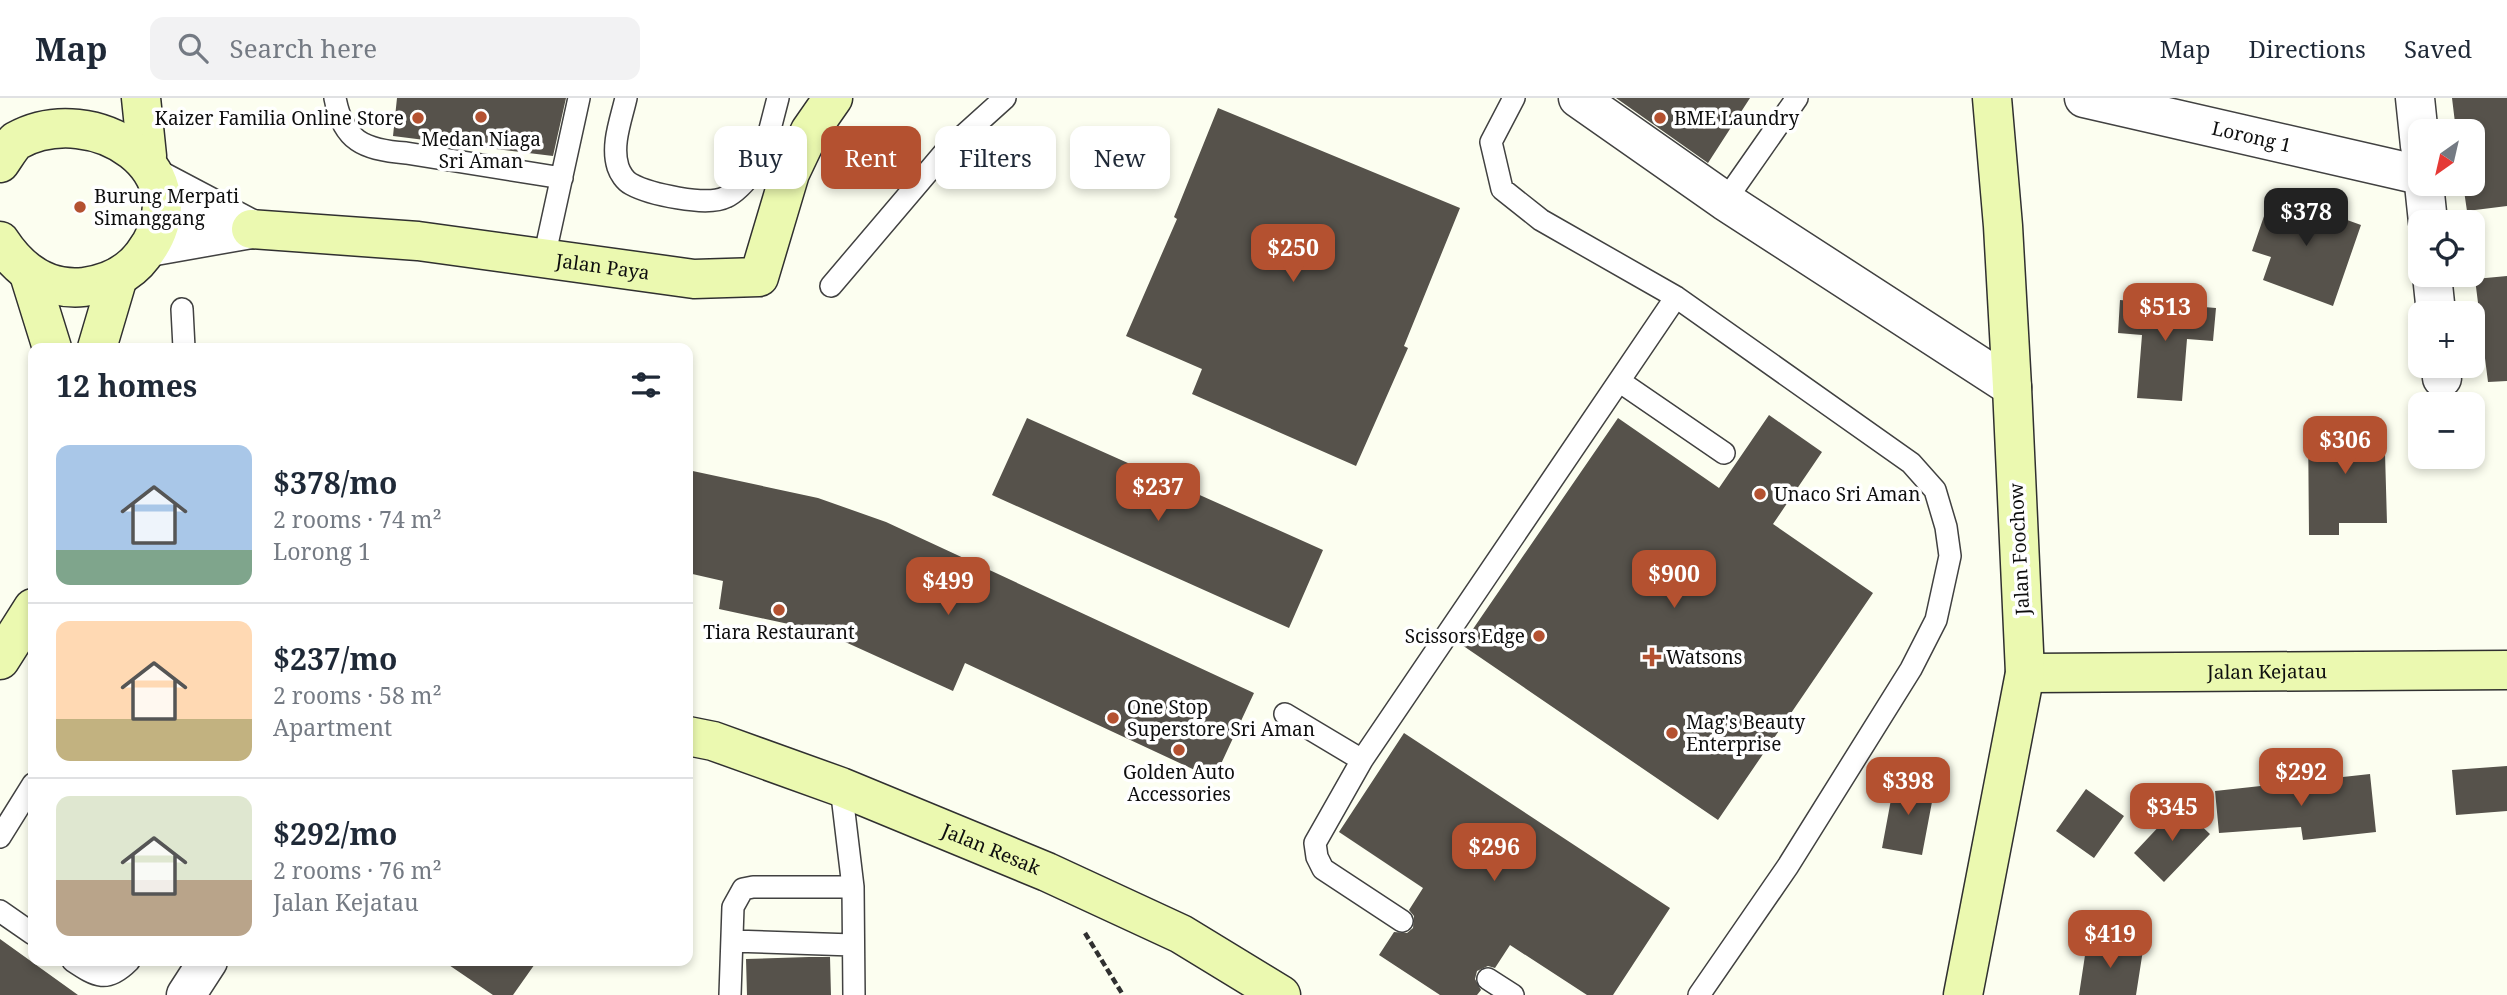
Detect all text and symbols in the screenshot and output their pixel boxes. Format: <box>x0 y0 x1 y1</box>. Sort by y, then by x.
search box <box>150 17 640 80</box>
text: Map <box>35 26 108 71</box>
icon: search <box>174 29 212 67</box>
text: Search here <box>230 30 377 66</box>
text: Map <box>2160 32 2211 65</box>
text: Directions <box>2249 32 2366 65</box>
text: Saved <box>2404 32 2472 65</box>
place label: Kaizer Familia Online Store <box>155 105 404 131</box>
place label: BME Laundry <box>1674 105 1799 131</box>
marker: Medan Niaga Sri Aman <box>473 109 489 125</box>
marker: Kaizer Familia Online Store <box>410 110 426 126</box>
marker: BME Laundry <box>1652 110 1668 126</box>
street label: Lorong 1 <box>2209 115 2294 158</box>
north arrow <box>2408 119 2485 196</box>
map controls <box>2408 119 2485 469</box>
place label: Medan Niaga Sri Aman <box>421 126 541 174</box>
chip: Buy <box>714 126 807 189</box>
chip: Rent <box>821 126 921 189</box>
chip: Filters <box>935 126 1056 189</box>
chip: New <box>1070 126 1170 189</box>
place label: Burung Merpati Simanggang <box>94 183 239 231</box>
pin: $378 <box>2265 188 2347 248</box>
text: $378 <box>2280 195 2332 227</box>
marker: Burung Merpati Simanggang <box>72 199 88 215</box>
button: locate <box>2408 210 2485 287</box>
pin: $250 <box>1252 225 1334 284</box>
text: $250 <box>1267 231 1319 263</box>
street label: Jalan Paya <box>553 247 651 286</box>
pin: $513 <box>2124 284 2206 343</box>
text: $513 <box>2139 290 2191 322</box>
button: + <box>2408 301 2485 378</box>
text: 12 homes <box>56 365 197 406</box>
icon: filters <box>627 366 665 404</box>
button: − <box>2408 392 2485 469</box>
pin: $306 <box>2304 416 2386 476</box>
text: $306 <box>2319 423 2371 455</box>
text: $378/mo <box>273 462 397 503</box>
pin: $237 <box>1117 464 1199 523</box>
text: $237 <box>1132 470 1184 502</box>
icon: home <box>112 473 196 557</box>
place label: Unaco Sri Aman <box>1774 481 1920 507</box>
street label: Jalan Foochow <box>2003 482 2035 617</box>
marker: Unaco Sri Aman <box>1752 486 1768 502</box>
text: 2 rooms · 74 m² <box>273 503 442 535</box>
text: Lorong 1 <box>273 535 371 567</box>
pin: $900 <box>1633 550 1715 610</box>
text: $900 <box>1648 557 1700 589</box>
pin: $499 <box>907 558 989 617</box>
text: $499 <box>922 564 974 596</box>
marker: Tiara Restaurant <box>771 602 787 618</box>
place label: Tiara Restaurant <box>703 619 855 645</box>
place label: Scissors Edge <box>1405 623 1525 649</box>
marker: Scissors Edge <box>1531 628 1547 644</box>
text: $237/mo <box>273 638 397 679</box>
place label: Watsons <box>1666 644 1742 670</box>
icon: home <box>112 649 196 733</box>
marker: Watsons <box>1644 649 1660 665</box>
street label: Jalan Kejatau <box>2206 658 2327 685</box>
text: 2 rooms · 58 m² <box>273 679 442 711</box>
place label: One Stop Superstore Sri Aman <box>1127 694 1315 742</box>
place label: Mag's Beauty Enterprise <box>1686 709 1805 757</box>
marker: One Stop Superstore Sri Aman <box>1105 710 1121 726</box>
text: Apartment <box>273 711 392 743</box>
marker: Mag's Beauty Enterprise <box>1664 725 1680 741</box>
marker: Golden Auto Accessories <box>1171 742 1187 758</box>
pin: $292 <box>2260 748 2342 808</box>
text: $292 <box>2275 755 2327 787</box>
pin: $398 <box>1867 758 1949 817</box>
place label: Golden Auto Accessories <box>1123 759 1235 807</box>
text: $398 <box>1882 764 1934 796</box>
pin: $345 <box>2131 784 2213 843</box>
text: $345 <box>2146 790 2198 822</box>
text: $292/mo <box>273 813 397 854</box>
street label: Jalan Resak <box>937 817 1045 881</box>
icon: home <box>112 824 196 908</box>
pin: $296 <box>1453 824 1535 883</box>
text: $296 <box>1468 830 1520 862</box>
text: 2 rooms · 76 m² <box>273 854 442 886</box>
text: Jalan Kejatau <box>273 886 419 918</box>
pin: $419 <box>2069 910 2151 970</box>
text: $419 <box>2084 917 2136 949</box>

